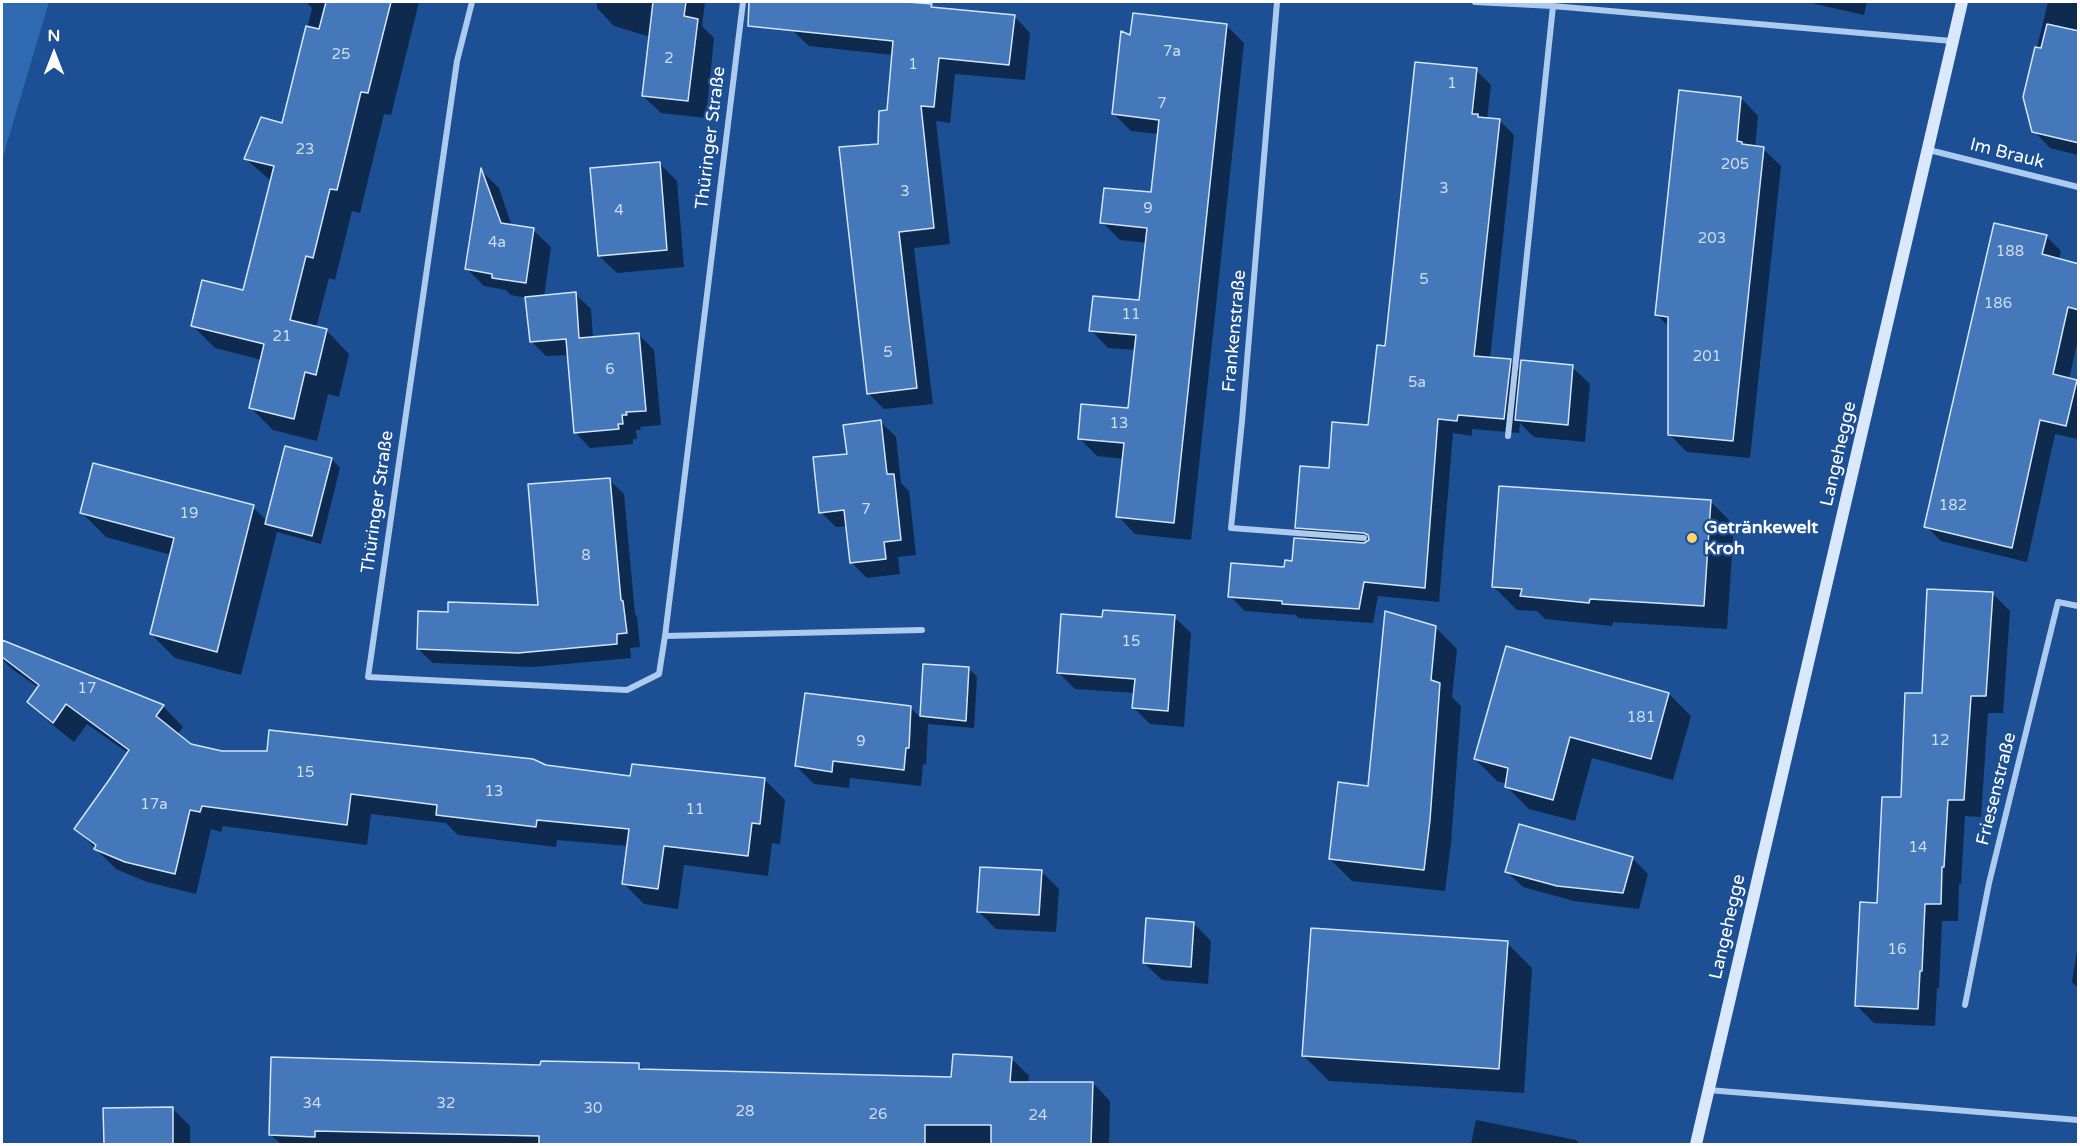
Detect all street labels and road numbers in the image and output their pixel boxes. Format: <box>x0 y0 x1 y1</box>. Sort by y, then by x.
street label: Thüringer Straße <box>692 65 730 211</box>
street label: Im Brauk <box>1967 134 2047 174</box>
street label: Frankenstraße <box>1219 269 1251 393</box>
street label: Langehegge <box>1816 399 1862 509</box>
street label: Thüringer Straße <box>357 429 399 575</box>
street label: Friesenstraße <box>1973 730 2021 848</box>
street label: Langehegge <box>1705 872 1751 982</box>

